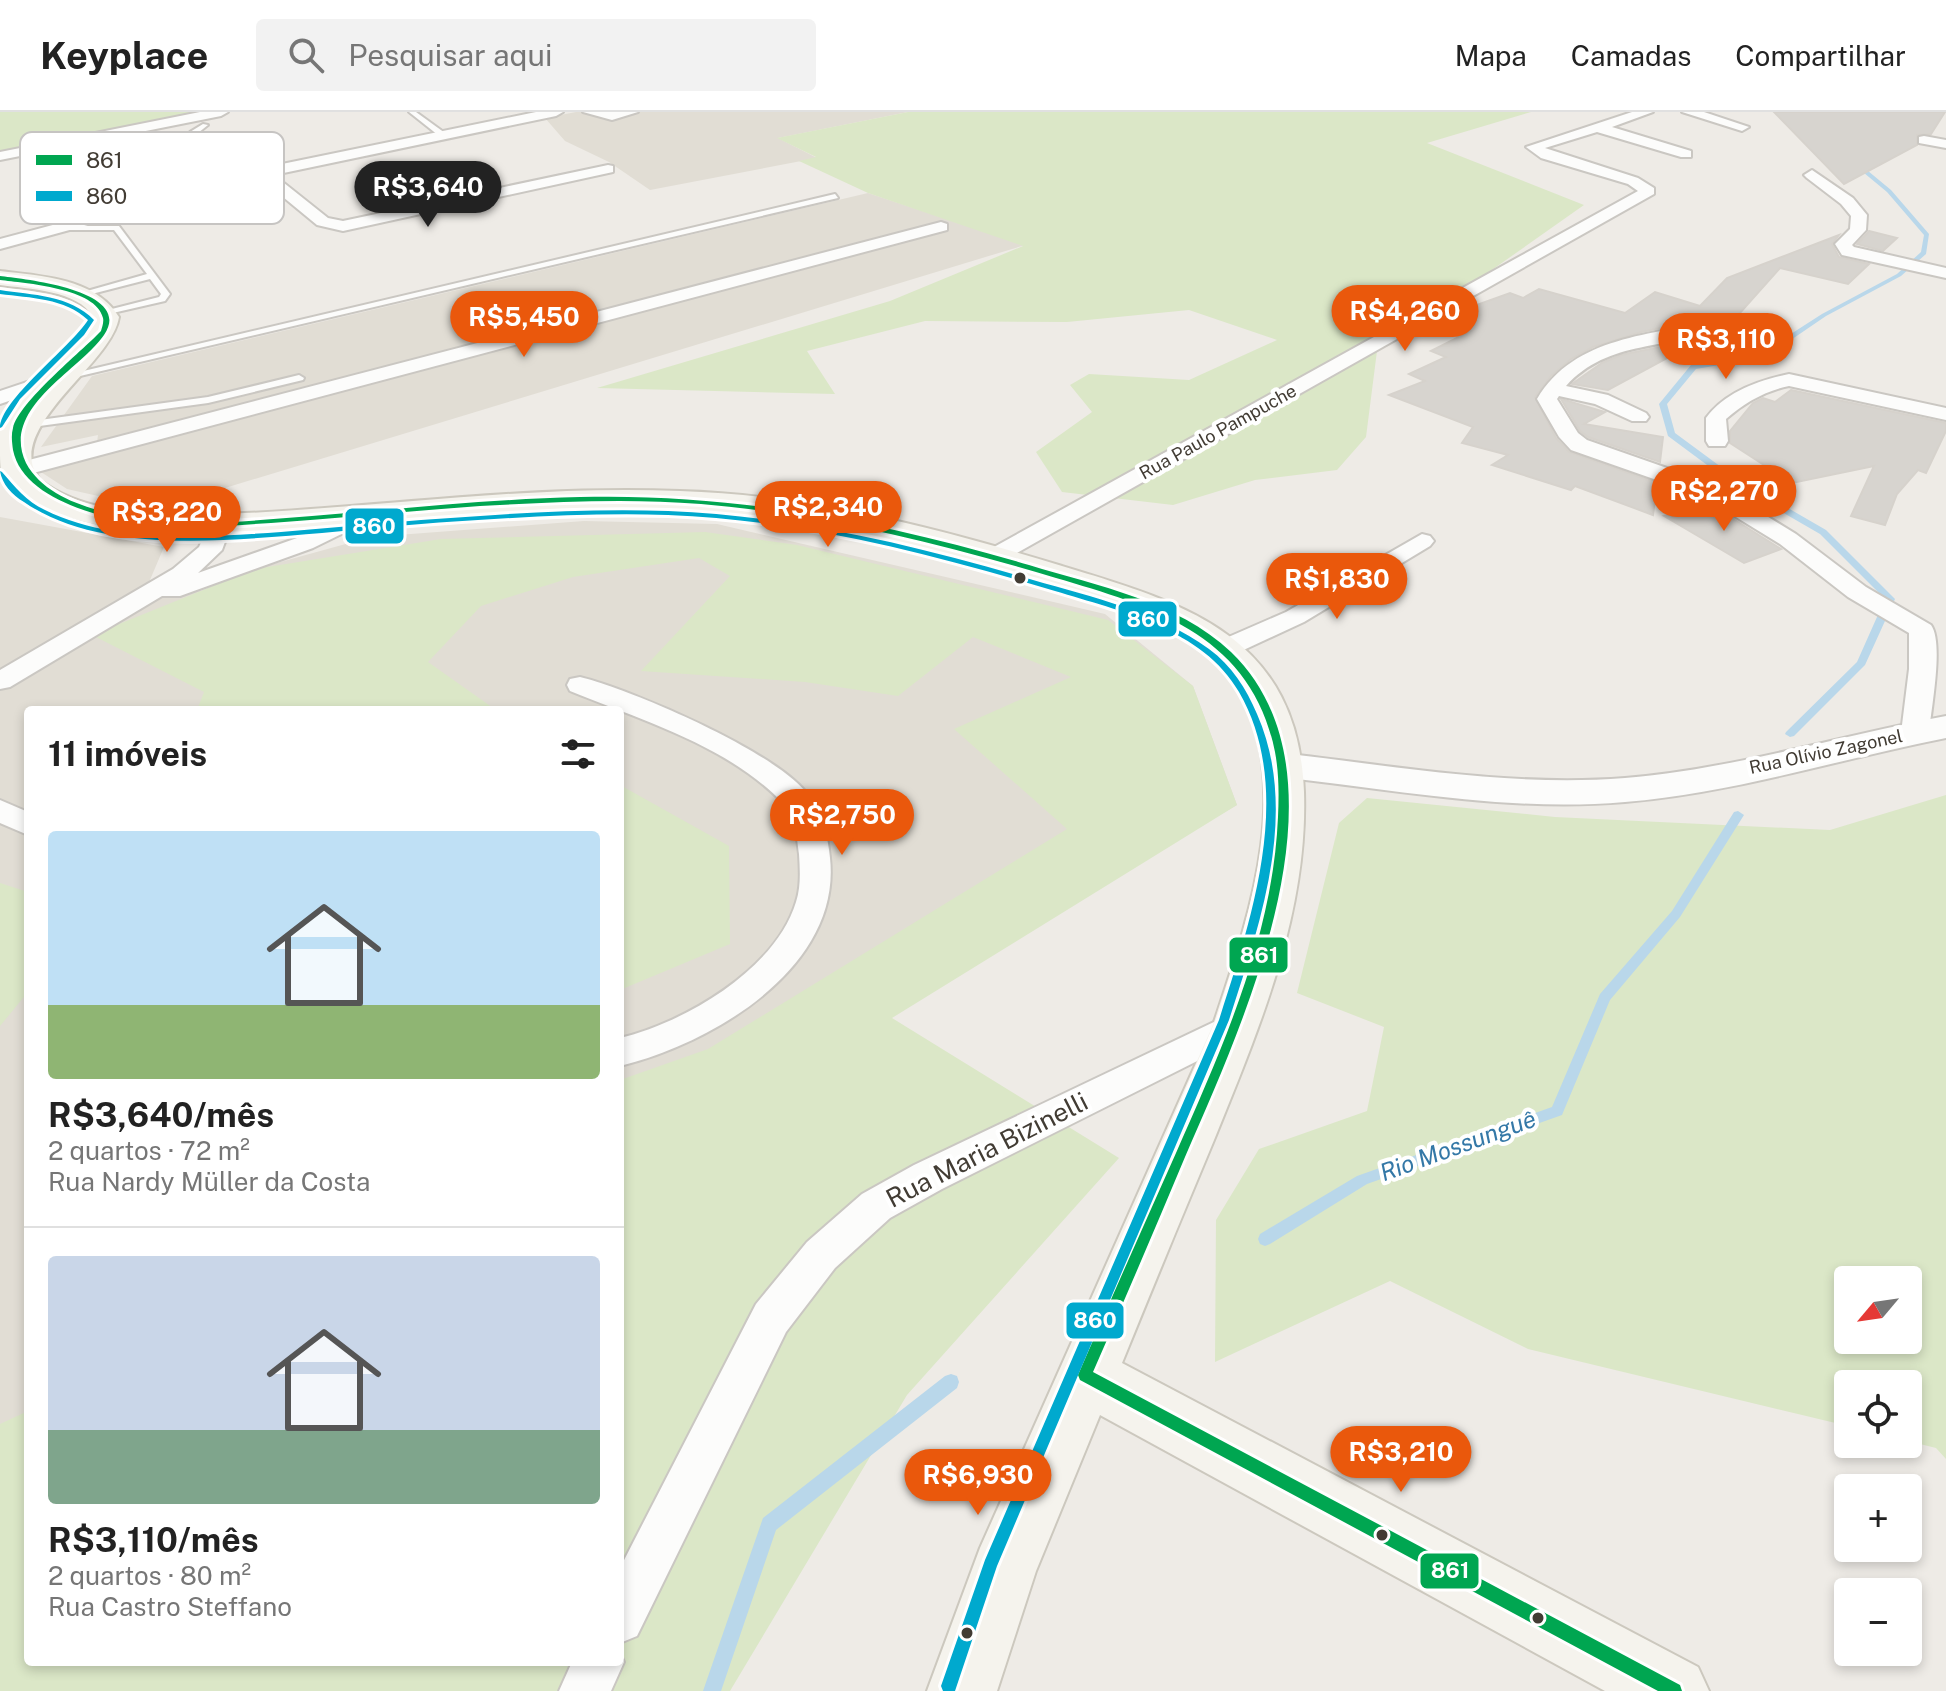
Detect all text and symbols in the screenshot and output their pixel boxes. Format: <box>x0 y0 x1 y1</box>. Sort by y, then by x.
search box <box>256 19 816 91</box>
text: Keyplace <box>40 33 208 78</box>
icon: search <box>284 33 328 77</box>
text: Pesquisar aqui <box>348 37 553 73</box>
text: Mapa <box>1455 39 1527 72</box>
text: Camadas <box>1571 39 1691 72</box>
text: Compartilhar <box>1735 39 1906 72</box>
legend <box>20 132 284 224</box>
text: 861 <box>86 147 123 173</box>
pin: R$3,640 <box>354 161 502 229</box>
text: R$3,640 <box>372 171 484 202</box>
text: 860 <box>86 183 127 209</box>
pin: R$4,260 <box>1331 285 1479 353</box>
pin: R$5,450 <box>450 291 598 359</box>
text: R$4,260 <box>1350 295 1460 326</box>
text: R$5,450 <box>468 301 580 332</box>
pin: R$3,110 <box>1652 313 1800 381</box>
text: R$3,110 <box>1676 323 1776 354</box>
street label: Rua Paulo Pampuche <box>1136 380 1300 483</box>
pin: R$2,270 <box>1650 465 1798 533</box>
text: R$2,270 <box>1669 475 1779 506</box>
pin: R$2,340 <box>754 481 902 549</box>
pin: R$3,220 <box>93 486 241 554</box>
text: R$2,340 <box>773 491 883 522</box>
text: R$3,220 <box>112 496 222 527</box>
line badge: 860 <box>344 507 405 545</box>
text: 860 <box>352 513 396 539</box>
pin: R$1,830 <box>1263 553 1411 621</box>
text: R$1,830 <box>1284 563 1390 594</box>
unlabelled marker <box>1012 570 1028 586</box>
line badge: 860 <box>1117 600 1178 638</box>
text: 860 <box>1126 606 1170 632</box>
street label: Rua Olívio Zagonel <box>1747 725 1904 778</box>
icon: filters <box>556 732 600 776</box>
text: 11 imóveis <box>48 734 207 774</box>
pin: R$2,750 <box>768 789 916 857</box>
text: R$2,750 <box>788 799 896 830</box>
icon: home <box>252 883 396 1027</box>
line badge: 861 <box>1228 936 1289 974</box>
text: 861 <box>1240 942 1278 968</box>
street label: Rua Maria Bizinelli <box>881 1085 1093 1214</box>
text: R$3,640/mês <box>48 1095 274 1135</box>
water label: Rio Mossunguê <box>1376 1104 1540 1186</box>
text: 2 quartos · 72 m² <box>48 1135 250 1166</box>
text: Rua Nardy Müller da Costa <box>48 1166 370 1197</box>
north arrow <box>1834 1266 1922 1354</box>
map controls <box>1834 1266 1922 1666</box>
line badge: 860 <box>1065 1301 1125 1340</box>
text: 860 <box>1073 1307 1117 1333</box>
icon: home <box>252 1308 396 1452</box>
button: locate <box>1834 1370 1922 1458</box>
pin: R$3,210 <box>1327 1426 1475 1494</box>
text: R$3,210 <box>1348 1436 1454 1467</box>
pin: R$6,930 <box>904 1449 1052 1517</box>
text: R$6,930 <box>922 1459 1034 1490</box>
button: + <box>1834 1474 1922 1562</box>
text: R$3,110/mês <box>48 1520 259 1560</box>
unlabelled marker <box>1374 1527 1390 1543</box>
line badge: 861 <box>1419 1552 1480 1590</box>
text: 861 <box>1431 1557 1469 1583</box>
text: 2 quartos · 80 m² <box>48 1560 251 1591</box>
button: − <box>1834 1578 1922 1666</box>
text: Rua Castro Steffano <box>48 1591 292 1622</box>
unlabelled marker <box>1530 1610 1546 1626</box>
unlabelled marker <box>959 1625 975 1641</box>

